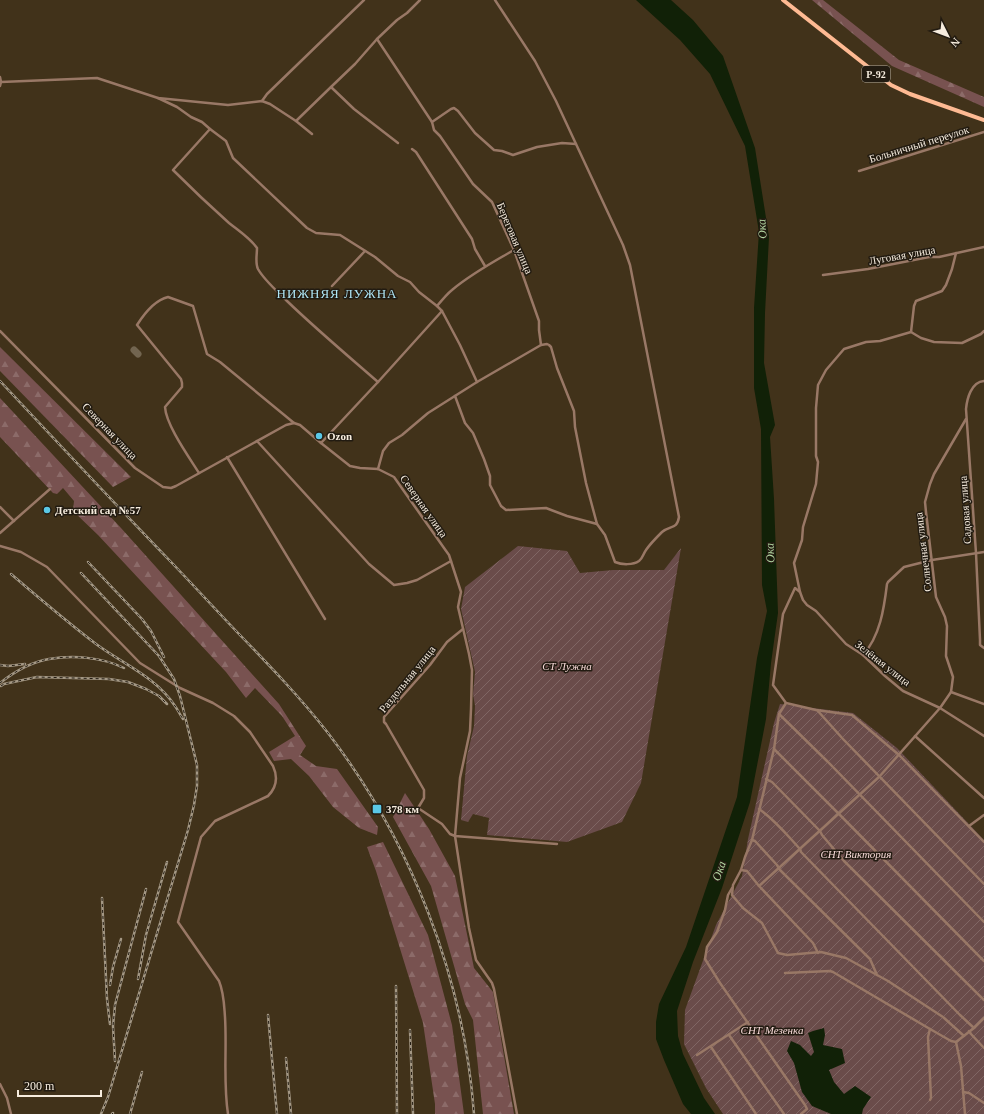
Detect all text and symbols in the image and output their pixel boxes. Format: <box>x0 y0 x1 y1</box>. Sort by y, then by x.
north arrow <box>928 16 968 56</box>
text: N <box>948 36 963 50</box>
road number: Р-92 <box>862 66 890 82</box>
street label: Больничный переулок <box>868 123 971 165</box>
street label: Береговая улица <box>495 201 535 276</box>
water label: Ока <box>754 218 770 240</box>
street label: Луговая улица <box>868 243 936 267</box>
district label: НИЖНЯЯ ЛУЖНА <box>277 286 397 301</box>
street label: Северная улица <box>80 400 140 462</box>
place label: Ozon <box>327 430 352 442</box>
marker: Ozon <box>314 431 324 441</box>
street label: Северная улица <box>398 472 450 540</box>
street label: Садовая улица <box>957 475 973 544</box>
place label: Детский сад №57 <box>55 504 141 516</box>
marker: Детский сад №57 <box>42 505 52 515</box>
street label: Солнечная улица <box>912 511 934 592</box>
water label: Ока <box>762 543 778 563</box>
street label: Зелёная улица <box>853 638 913 688</box>
street label: Раздольная улица <box>376 643 438 715</box>
park label: СТ Лужна <box>542 660 592 672</box>
marker: 378 км <box>371 803 383 815</box>
place label: 378 км <box>386 803 420 815</box>
park label: СНТ Виктория <box>821 848 891 860</box>
water label: Ока <box>709 859 729 883</box>
park label: СНТ Мезенка <box>741 1024 804 1036</box>
scale bar <box>18 1072 101 1098</box>
text: 200 m <box>24 1079 55 1093</box>

